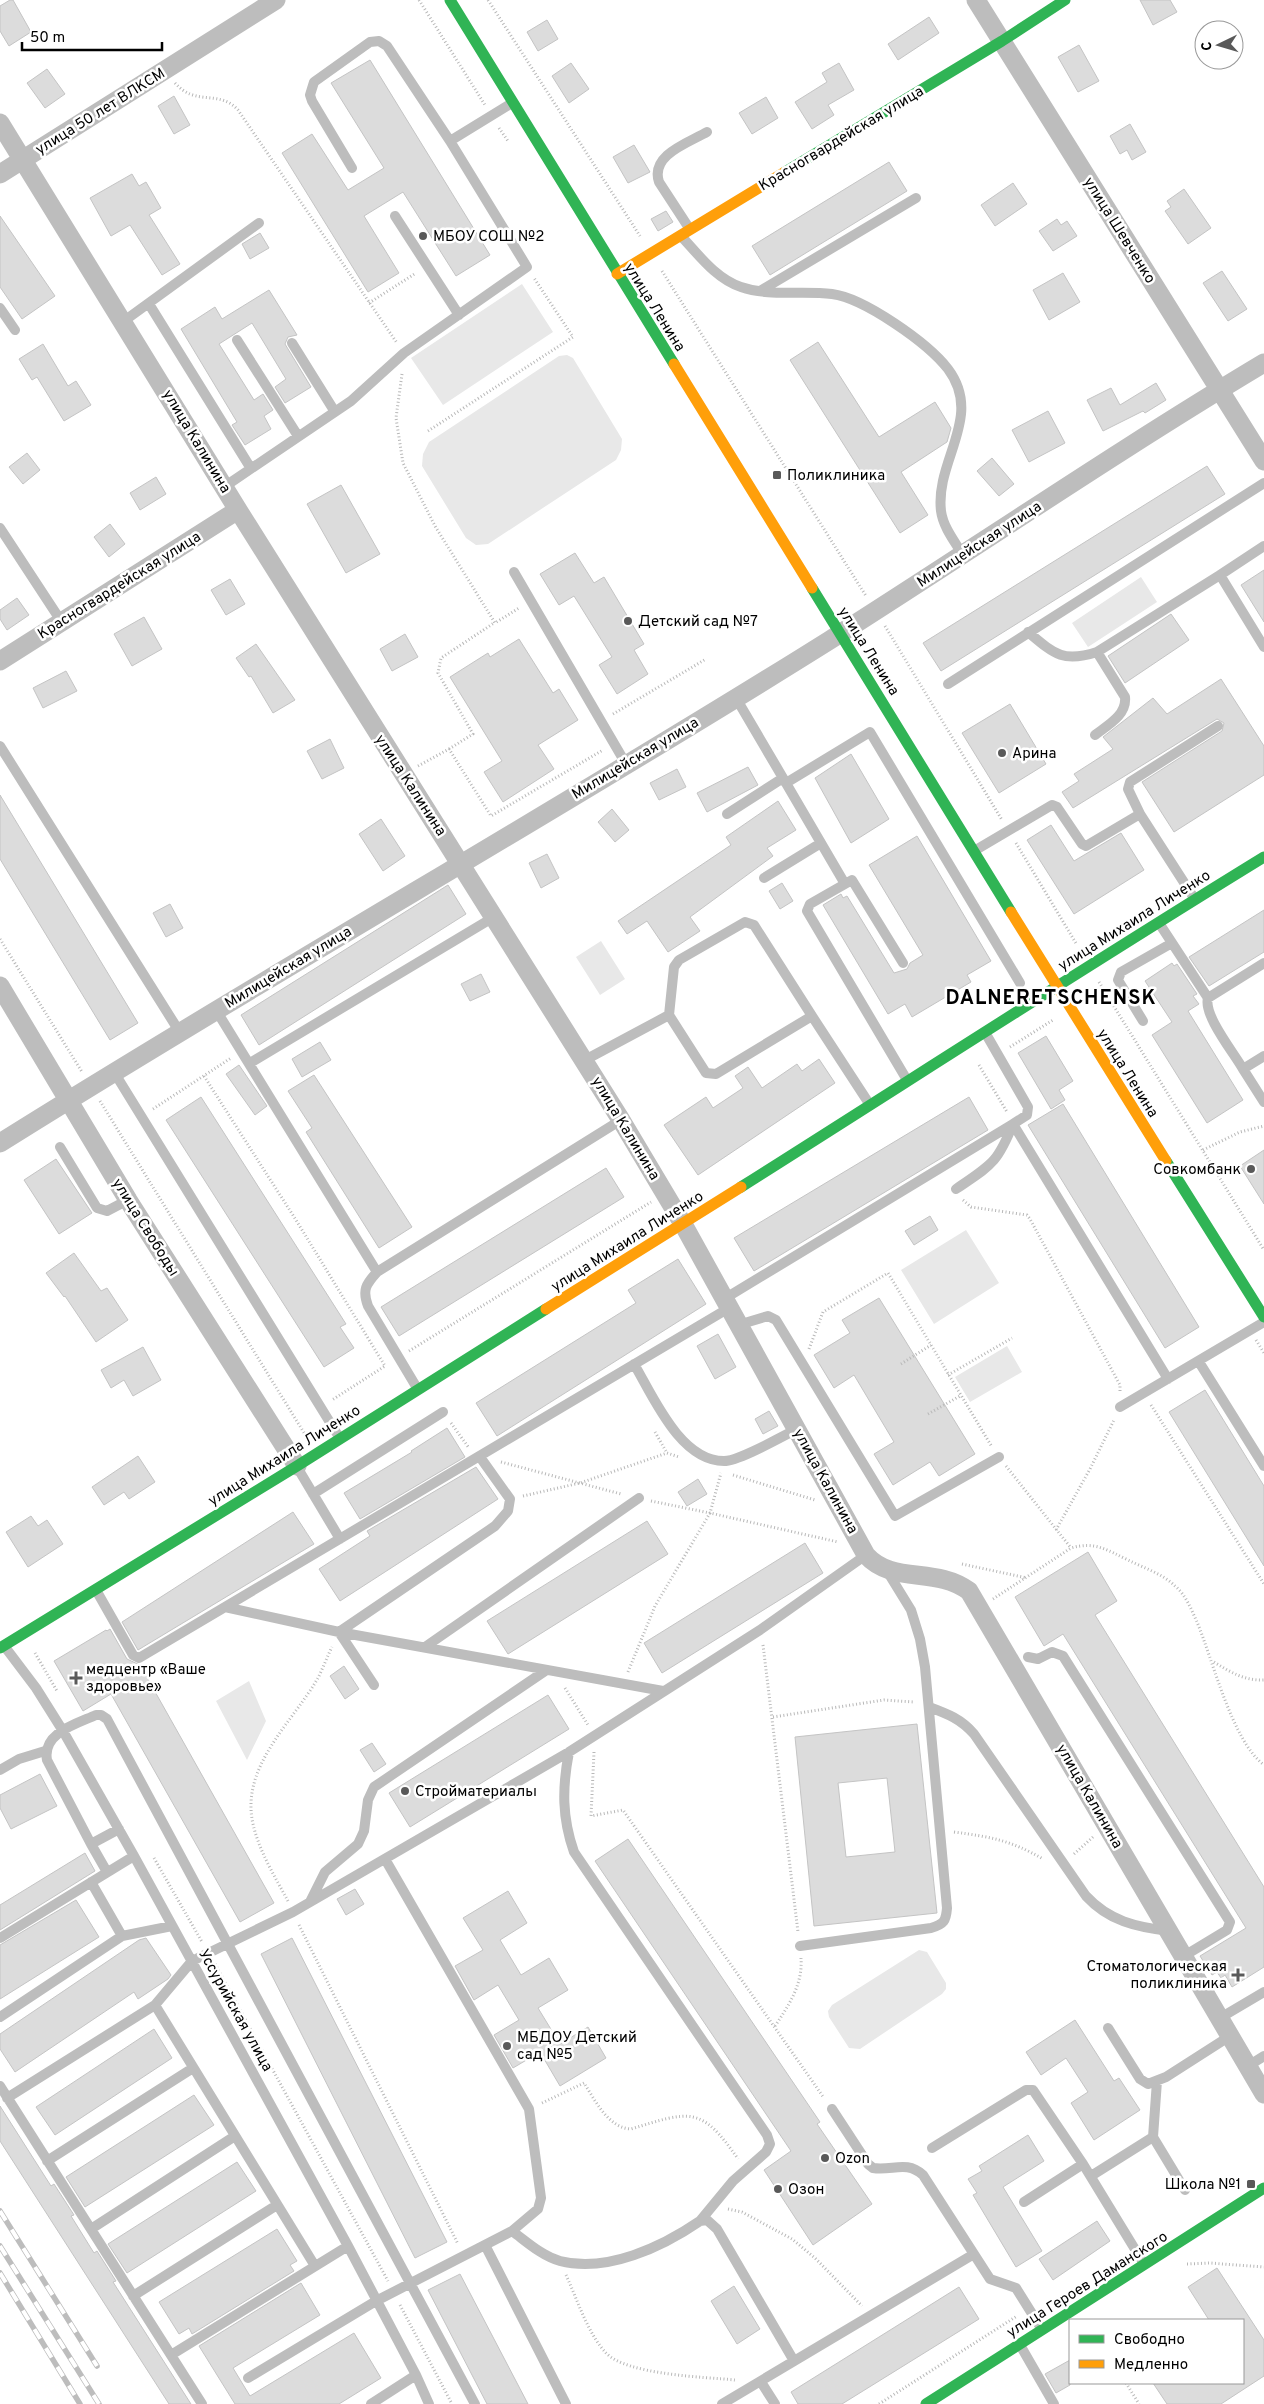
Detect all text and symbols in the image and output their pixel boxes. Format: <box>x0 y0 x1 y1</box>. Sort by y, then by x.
scale bar <box>22 20 162 52</box>
north arrow <box>1194 20 1244 70</box>
text: 50 m <box>30 29 65 48</box>
text: С <box>1199 41 1216 51</box>
street label: улица 50 лет ВЛКСМ <box>32 65 169 160</box>
street label: Красногвардейская улица <box>756 82 928 196</box>
street label: улица Шевченко <box>1078 174 1159 287</box>
place label: МБОУ СОШ №2 <box>433 228 545 247</box>
marker: МБОУ СОШ №2 <box>417 230 429 242</box>
street label: улица Ленина <box>619 260 689 356</box>
street label: улица Калинина <box>157 387 234 497</box>
place label: Поликлиника <box>787 467 885 486</box>
marker: Поликлиника <box>771 469 783 481</box>
street label: Милицейская улица <box>914 498 1046 593</box>
street label: Красногвардейская улица <box>35 528 205 644</box>
street label: улица Ленина <box>833 604 903 700</box>
place label: Детский сад №7 <box>638 613 758 632</box>
marker: Детский сад №7 <box>622 615 634 627</box>
street label: Милицейская улица <box>569 714 703 805</box>
street label: улица Калинина <box>370 731 450 840</box>
place label: Арина <box>1012 745 1056 764</box>
marker: Арина <box>996 747 1008 759</box>
street label: улица Михаила Личенко <box>1055 867 1214 976</box>
street label: Милицейская улица <box>222 923 356 1014</box>
district label: DALNERETSCHENSK <box>945 986 1157 1012</box>
street label: улица Ленина <box>1092 1026 1162 1122</box>
street label: улица Калинина <box>586 1074 663 1184</box>
place label: Совкомбанк <box>1153 1161 1241 1180</box>
marker: Совкомбанк <box>1245 1163 1257 1175</box>
street label: улица Свободы <box>107 1175 182 1280</box>
street label: улица Михаила Личенко <box>548 1188 707 1297</box>
street label: улица Михаила Личенко <box>205 1402 364 1511</box>
street label: улица Калинина <box>788 1426 861 1538</box>
place label: медцентр «Ваше здоровье» <box>86 1661 206 1697</box>
marker: медцентр «Ваше здоровье» <box>70 1672 82 1684</box>
street label: улица Калинина <box>1051 1741 1126 1852</box>
place label: Стройматериалы <box>415 1783 537 1802</box>
marker: Стройматериалы <box>399 1785 411 1797</box>
street label: Уссурийская улица <box>193 1946 276 2075</box>
place label: Стоматологическая поликлиника <box>1086 1958 1227 1994</box>
marker: Стоматологическая поликлиника <box>1231 1968 1245 1982</box>
place label: МБДОУ Детский сад №5 <box>517 2029 637 2065</box>
marker: МБДОУ Детский сад №5 <box>501 2040 513 2052</box>
place label: Ozon <box>835 2150 870 2169</box>
marker: Ozon <box>819 2152 831 2164</box>
place label: Школа №1 <box>1165 2176 1241 2195</box>
marker: Школа №1 <box>1245 2178 1257 2190</box>
place label: Озон <box>788 2181 824 2200</box>
marker: Озон <box>772 2183 784 2195</box>
street label: улица Героев Даманского <box>1004 2228 1172 2343</box>
legend <box>1069 2319 1244 2384</box>
text: Свободно <box>1114 2331 1185 2350</box>
text: Медленно <box>1114 2356 1188 2375</box>

